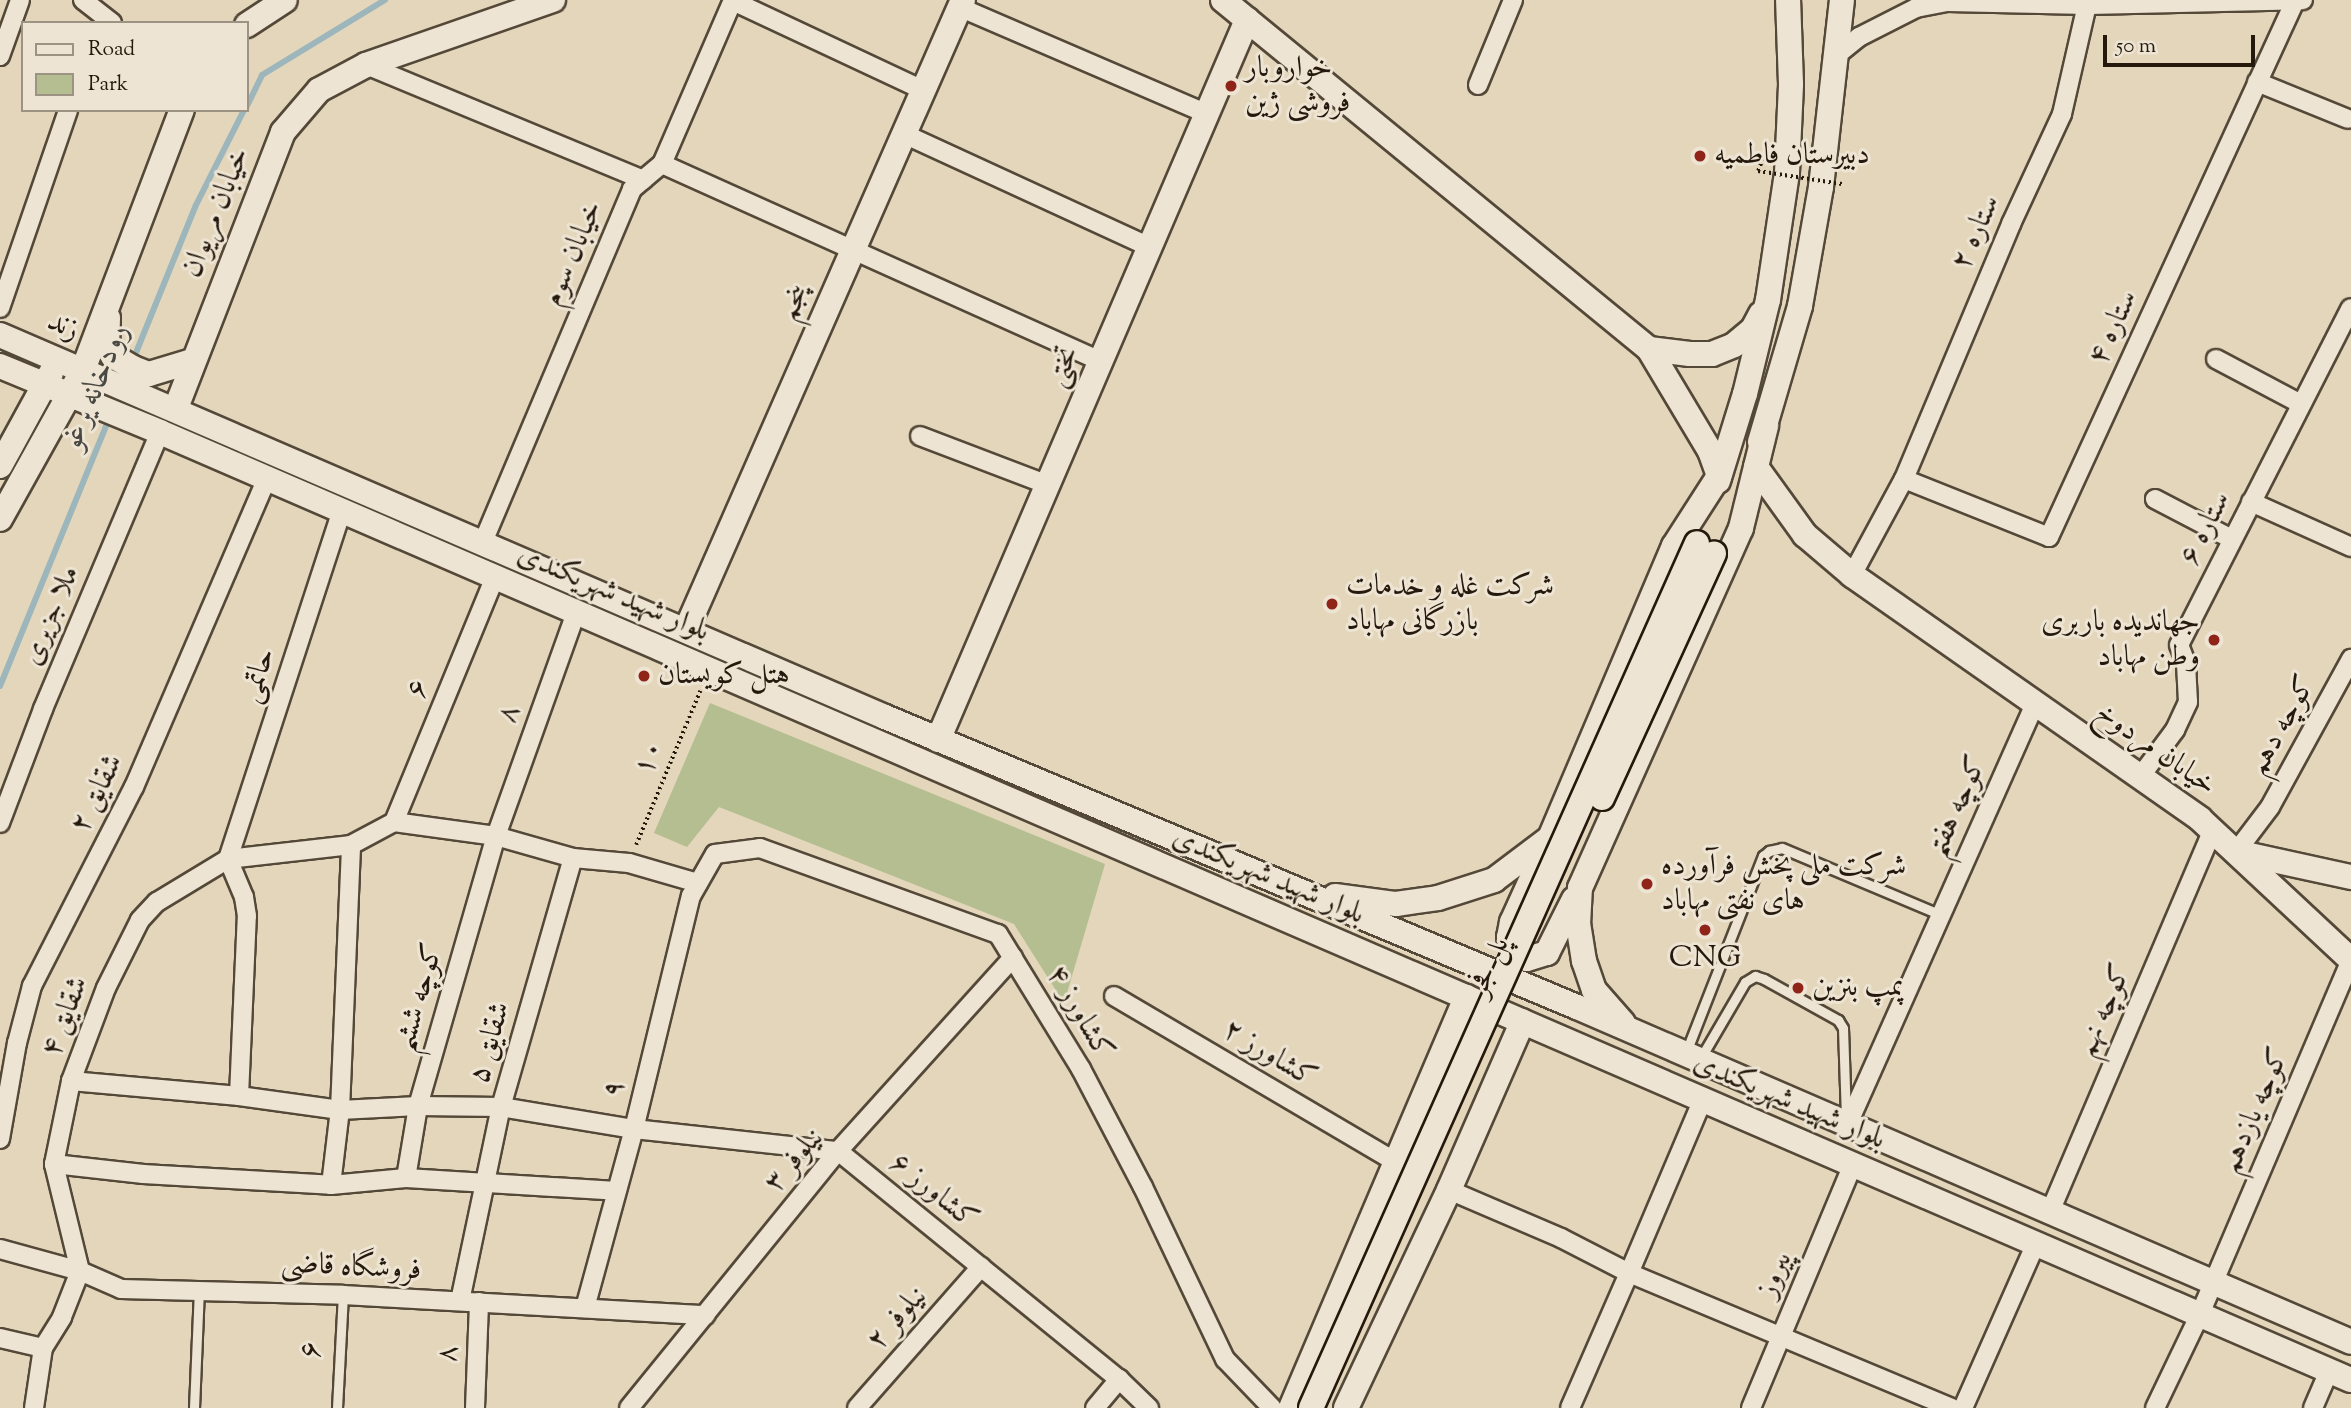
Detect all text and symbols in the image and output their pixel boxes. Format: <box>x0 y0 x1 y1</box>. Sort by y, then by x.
legend <box>21 21 248 112</box>
scale bar <box>2106 21 2258 65</box>
text: 50 m <box>2116 32 2156 62</box>
text: Road <box>88 35 135 65</box>
place label: خواروبار فروشی ژین <box>1245 51 1350 122</box>
text: Park <box>88 70 128 100</box>
marker: خواروبار فروشی ژین <box>1223 78 1239 94</box>
place label: دبیرستان فاطمیه <box>1714 138 1870 174</box>
street label: خیابان مریوان <box>175 143 259 283</box>
marker: دبیرستان فاطمیه <box>1692 148 1708 164</box>
street label: ستاره ۲ <box>1945 190 2009 276</box>
street label: خیابان سوم <box>536 196 612 312</box>
street label: پنجم <box>771 279 819 327</box>
street label: ستاره ۴ <box>2081 285 2147 371</box>
street label: زند <box>41 304 85 350</box>
water label: رودخانه یرغو <box>53 318 139 456</box>
street label: تختی <box>1039 341 1089 393</box>
street label: ستاره ۶ <box>2172 486 2240 572</box>
street label: بلوار شهید شهریکندی <box>511 537 715 651</box>
street label: ملا جزیری <box>15 561 89 671</box>
place label: شرکت غله و خدمات بازرگانی مهاباد <box>1346 569 1554 640</box>
marker: شرکت غله و خدمات بازرگانی مهاباد <box>1324 596 1340 612</box>
place label: جهاندیده باربری وطن مهاباد <box>2041 605 2200 676</box>
marker: جهاندیده باربری وطن مهاباد <box>2206 632 2222 648</box>
street label: حاتمی <box>233 644 285 708</box>
place label: هتل کویستان <box>658 658 790 694</box>
marker: هتل کویستان <box>636 668 652 684</box>
street label: کوچه دهم <box>2241 670 2325 782</box>
street label: ۶ <box>399 674 439 704</box>
street label: خیابان مردوخ <box>2087 695 2223 805</box>
street label: ۸ <box>490 700 530 728</box>
street label: ۱۰ <box>627 735 673 781</box>
street label: شقایق ۲ <box>64 749 132 839</box>
street label: کوچه هفتم <box>1920 750 1996 864</box>
street label: بلوار شهید شهریکندی <box>1166 820 1370 934</box>
place label: شرکت ملی پخش فرآورده های نفتی مهاباد <box>1661 849 1906 920</box>
marker: شرکت ملی پخش فرآورده های نفتی مهاباد <box>1639 876 1655 892</box>
marker: CNG <box>1697 922 1713 938</box>
street label: پل فجر <box>1461 932 1519 1002</box>
street label: کوچه ششم <box>387 939 453 1057</box>
place label: CNG <box>1669 941 1741 977</box>
street label: کشاورز ۴ <box>1038 959 1120 1067</box>
street label: کوچه نهم <box>2069 959 2141 1063</box>
place label: پمپ بنزین <box>1812 970 1904 1006</box>
street label: شقایق ۴ <box>34 972 98 1062</box>
marker: پمپ بنزین <box>1790 980 1806 996</box>
street label: شقایق ۵ <box>462 998 520 1088</box>
street label: کشاورز ۲ <box>1215 1013 1323 1097</box>
street label: کوچه یازدهم <box>2213 1043 2299 1179</box>
street label: بلوار شهید شهریکندی <box>1687 1045 1891 1159</box>
street label: ۹ <box>595 1076 635 1102</box>
street label: نیلوفر ۳ <box>758 1121 832 1201</box>
street label: کشاورز ۶ <box>881 1145 985 1239</box>
street label: فروشگاه قاضی <box>280 1246 422 1290</box>
street label: پیروز <box>1750 1247 1802 1303</box>
street label: نیلوفر ۲ <box>860 1279 936 1359</box>
street label: ۶ <box>294 1340 330 1360</box>
street label: ۸ <box>431 1344 467 1364</box>

